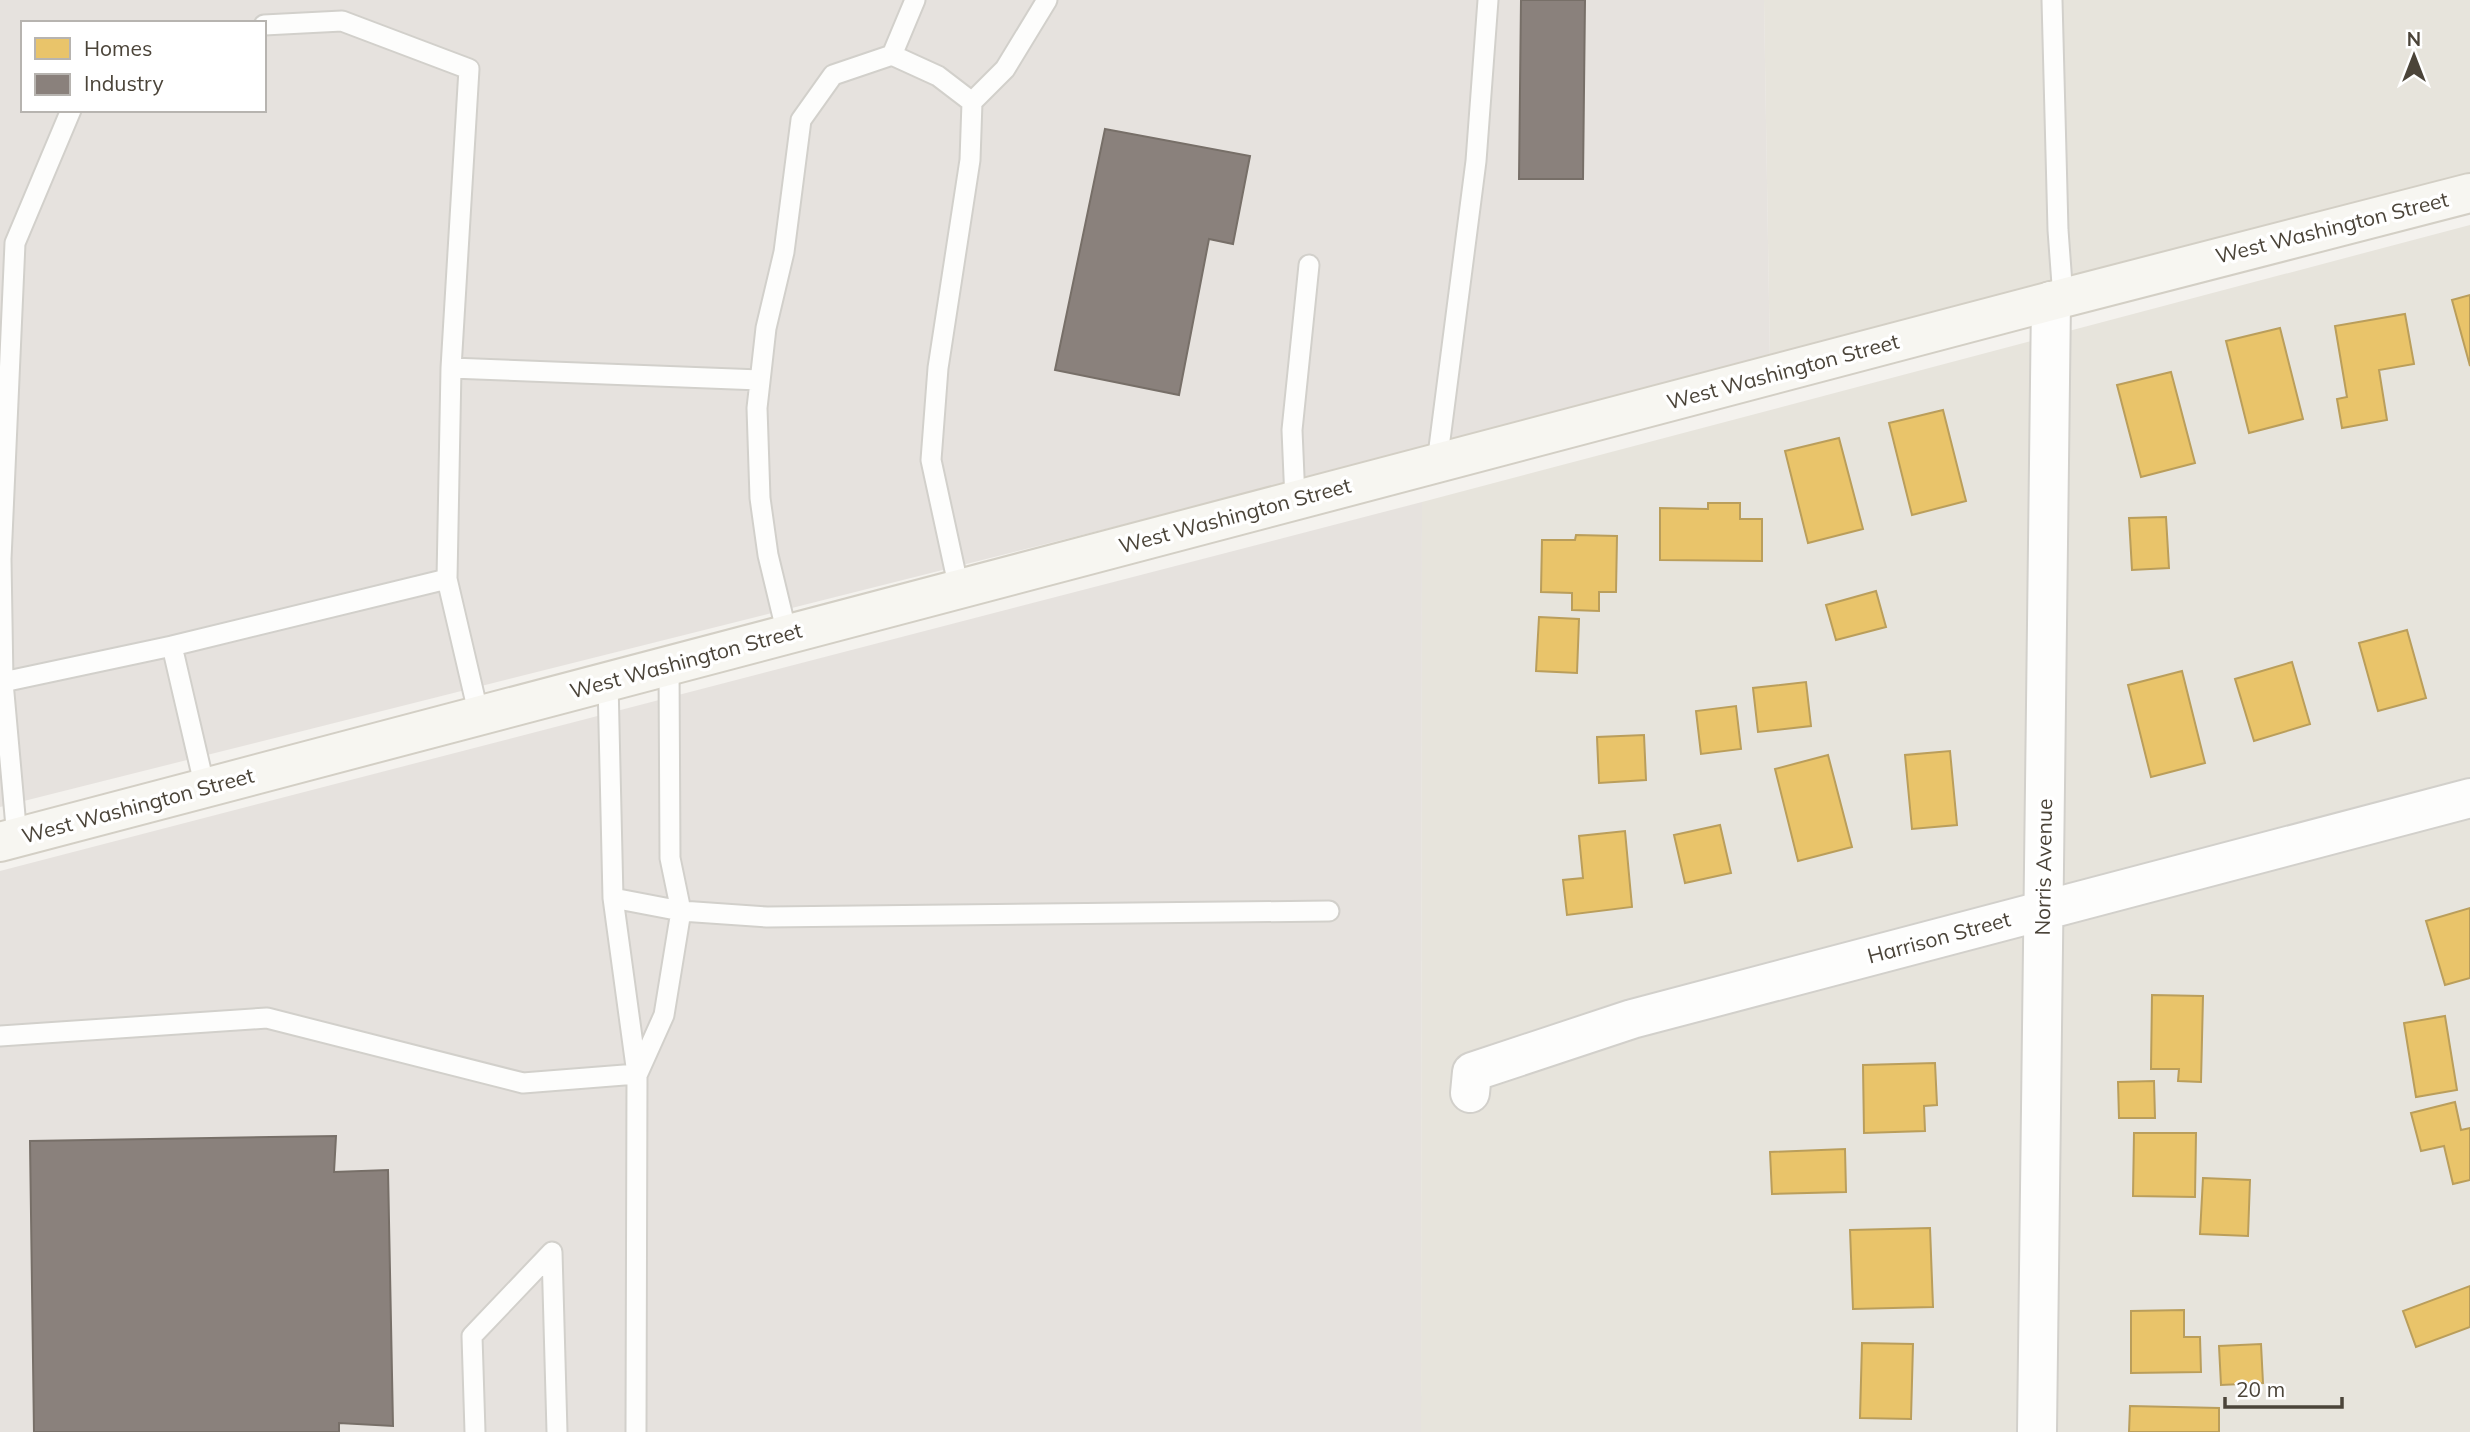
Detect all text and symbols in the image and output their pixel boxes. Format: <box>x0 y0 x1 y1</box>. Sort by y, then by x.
legend <box>21 21 266 112</box>
north arrow <box>2379 21 2449 91</box>
text: N <box>2407 27 2421 51</box>
text: Homes <box>84 35 152 61</box>
text: Industry <box>84 70 164 96</box>
street label: West Washington Street <box>2213 185 2451 269</box>
street label: West Washington Street <box>1664 328 1902 415</box>
street label: West Washington Street <box>1116 472 1354 559</box>
street label: West Washington Street <box>567 617 805 704</box>
street label: West Washington Street <box>19 762 257 849</box>
street label: Norris Avenue <box>2029 798 2057 936</box>
street label: Harrison Street <box>1864 905 2013 969</box>
scale bar <box>2225 1366 2342 1410</box>
text: 20 m <box>2236 1376 2285 1402</box>

